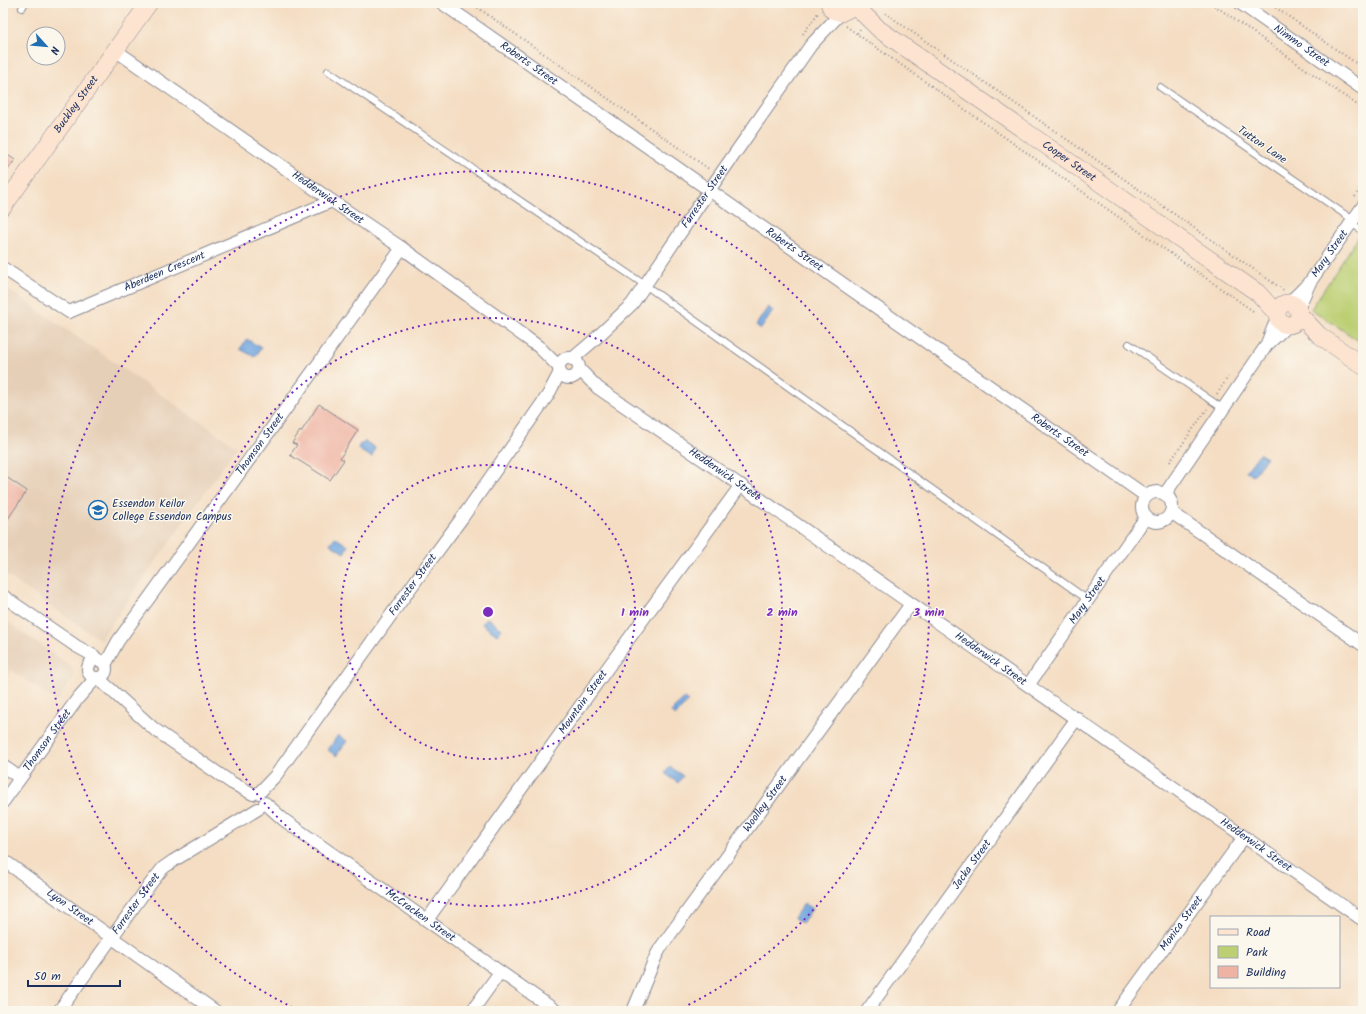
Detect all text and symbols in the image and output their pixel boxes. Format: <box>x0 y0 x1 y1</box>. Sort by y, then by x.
street label: Nimmo Street <box>1270 20 1334 72</box>
north arrow <box>26 26 66 66</box>
street label: Roberts Street <box>496 37 562 91</box>
text: N <box>44 43 64 57</box>
street label: Buckley Street <box>49 71 104 137</box>
street label: Tutton Lane <box>1234 121 1291 169</box>
street label: Cooper Street <box>1038 136 1100 187</box>
street label: Forrester Street <box>677 161 733 232</box>
street label: Hedderwick Street <box>288 166 368 229</box>
street label: Roberts Street <box>762 223 827 277</box>
street label: Mary Street <box>1307 225 1353 281</box>
street label: Aberdeen Crescent <box>121 246 209 297</box>
street label: Thomson Street <box>231 409 289 479</box>
street label: Roberts Street <box>1027 409 1093 463</box>
street label: Hedderwick Street <box>685 443 765 506</box>
place label: Essendon Keilor College Essendon Campus <box>112 495 232 526</box>
school or university icon: Essendon Keilor College Essendon Campus <box>87 499 109 521</box>
street label: Forrester Street <box>384 549 442 620</box>
street label: Mary Street <box>1064 572 1111 628</box>
text: 1 min <box>621 603 649 622</box>
text: 2 min <box>766 603 798 622</box>
text: 3 min <box>913 603 945 622</box>
centre of rings <box>481 605 495 619</box>
street label: Hedderwick Street <box>951 628 1031 691</box>
street label: Mountain Street <box>554 666 613 738</box>
street label: Thomson Street <box>19 705 77 775</box>
street label: Woolley Street <box>738 771 793 836</box>
street label: Hedderwick Street <box>1216 813 1296 877</box>
street label: Jacka Street <box>948 835 996 893</box>
street label: Forrester Street <box>107 868 165 939</box>
street label: Lyon Street <box>42 884 98 931</box>
street label: McCracken Street <box>381 885 460 947</box>
street label: Monica Street <box>1155 891 1208 955</box>
legend <box>1210 916 1340 988</box>
text: Road <box>1246 923 1271 942</box>
text: Park <box>1246 943 1268 962</box>
scale bar <box>28 962 120 988</box>
text: Building <box>1246 963 1286 982</box>
text: 50 m <box>34 967 61 986</box>

